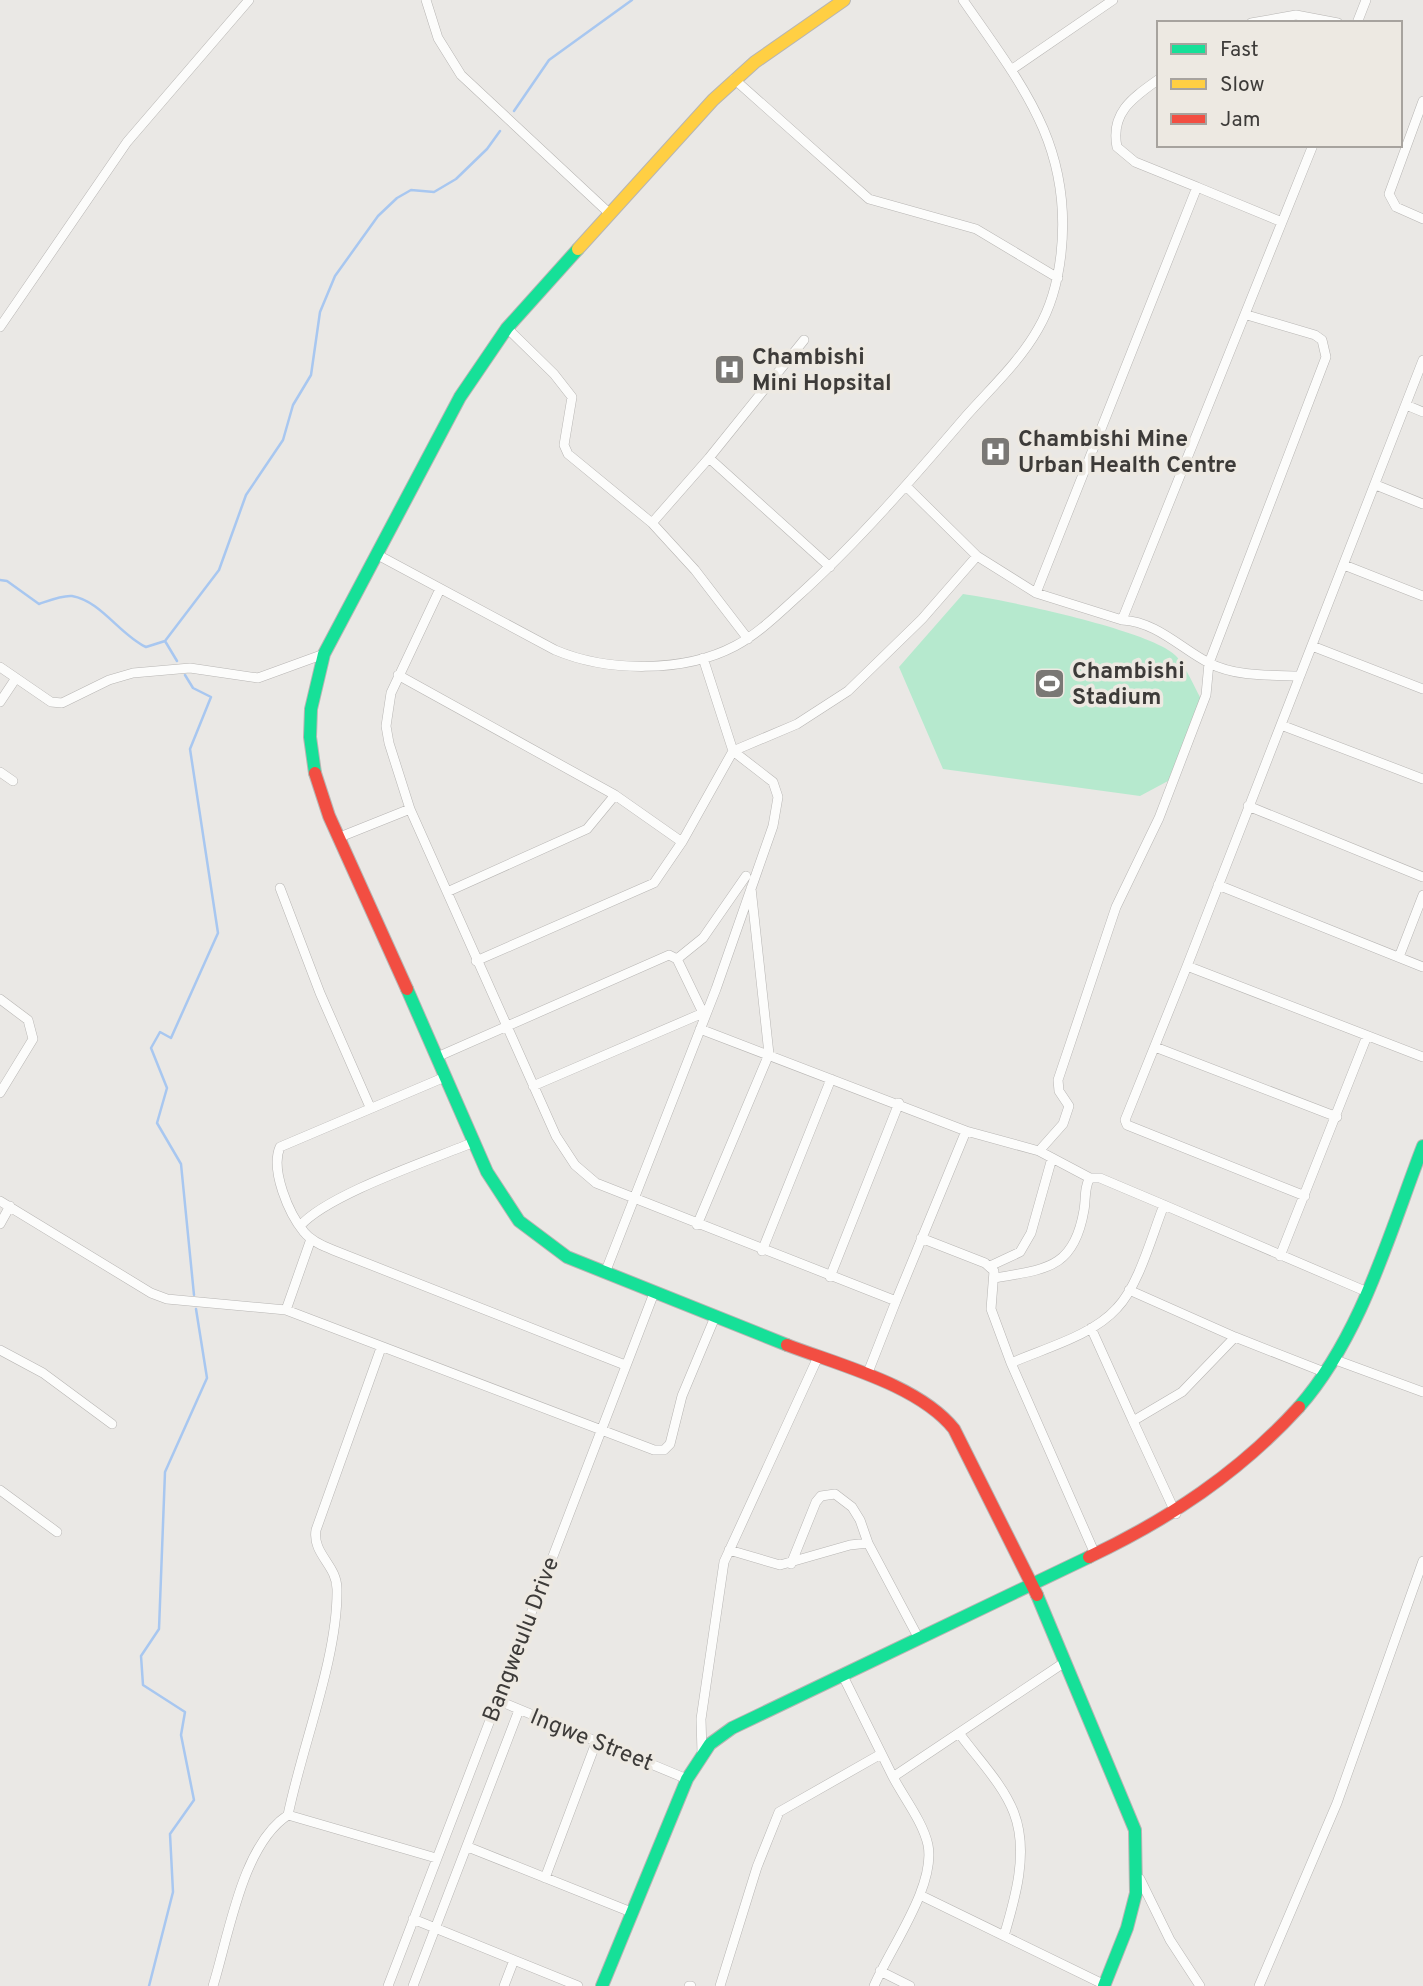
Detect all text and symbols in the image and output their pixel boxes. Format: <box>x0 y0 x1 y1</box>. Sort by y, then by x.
legend <box>1157 21 1402 147</box>
text: Fast <box>1220 37 1259 64</box>
text: Slow <box>1220 72 1265 99</box>
text: Jam <box>1220 107 1261 134</box>
place label: Chambishi Mini Hopsital <box>752 344 892 399</box>
hospital icon: Chambishi Mini Hopsital <box>712 352 746 386</box>
place label: Chambishi Mine Urban Health Centre <box>1018 426 1237 481</box>
hospital icon: Chambishi Mine Urban Health Centre <box>978 434 1012 468</box>
place label: Chambishi Stadium <box>1072 658 1185 713</box>
sports icon: Chambishi Stadium <box>1032 666 1066 700</box>
street label: Bangweulu Drive <box>478 1553 567 1726</box>
street label: Ingwe Street <box>525 1704 657 1779</box>

